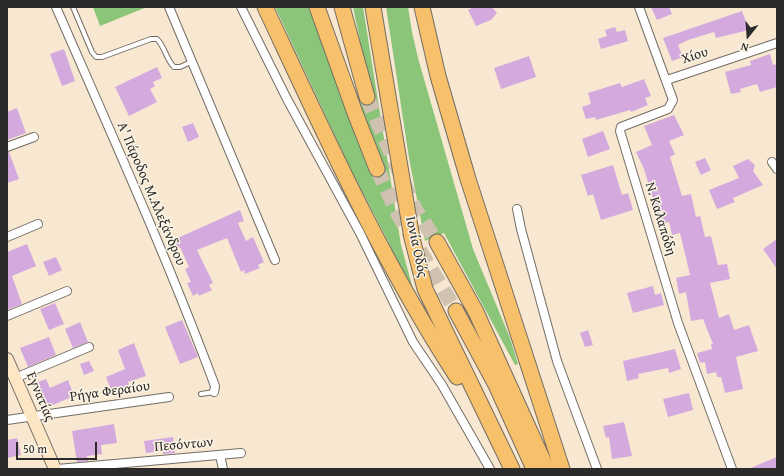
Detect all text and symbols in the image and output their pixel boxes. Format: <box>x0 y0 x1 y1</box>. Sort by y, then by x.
north arrow <box>728 16 768 56</box>
text: N <box>739 39 750 56</box>
street label: Χίου <box>680 44 710 68</box>
street label: Α' Πάροδος Μ.Αλεξάνδρου <box>113 120 189 268</box>
street label: Ν. Καλαπόδη <box>641 180 679 258</box>
street label: Ιονία Οδός <box>401 215 431 279</box>
street label: Εγνατίας <box>22 370 58 424</box>
street label: Ρήγα Φεραίου <box>69 378 151 406</box>
scale bar <box>18 434 99 460</box>
street label: Πεσόντων <box>154 434 214 456</box>
text: 50 m <box>23 440 47 457</box>

